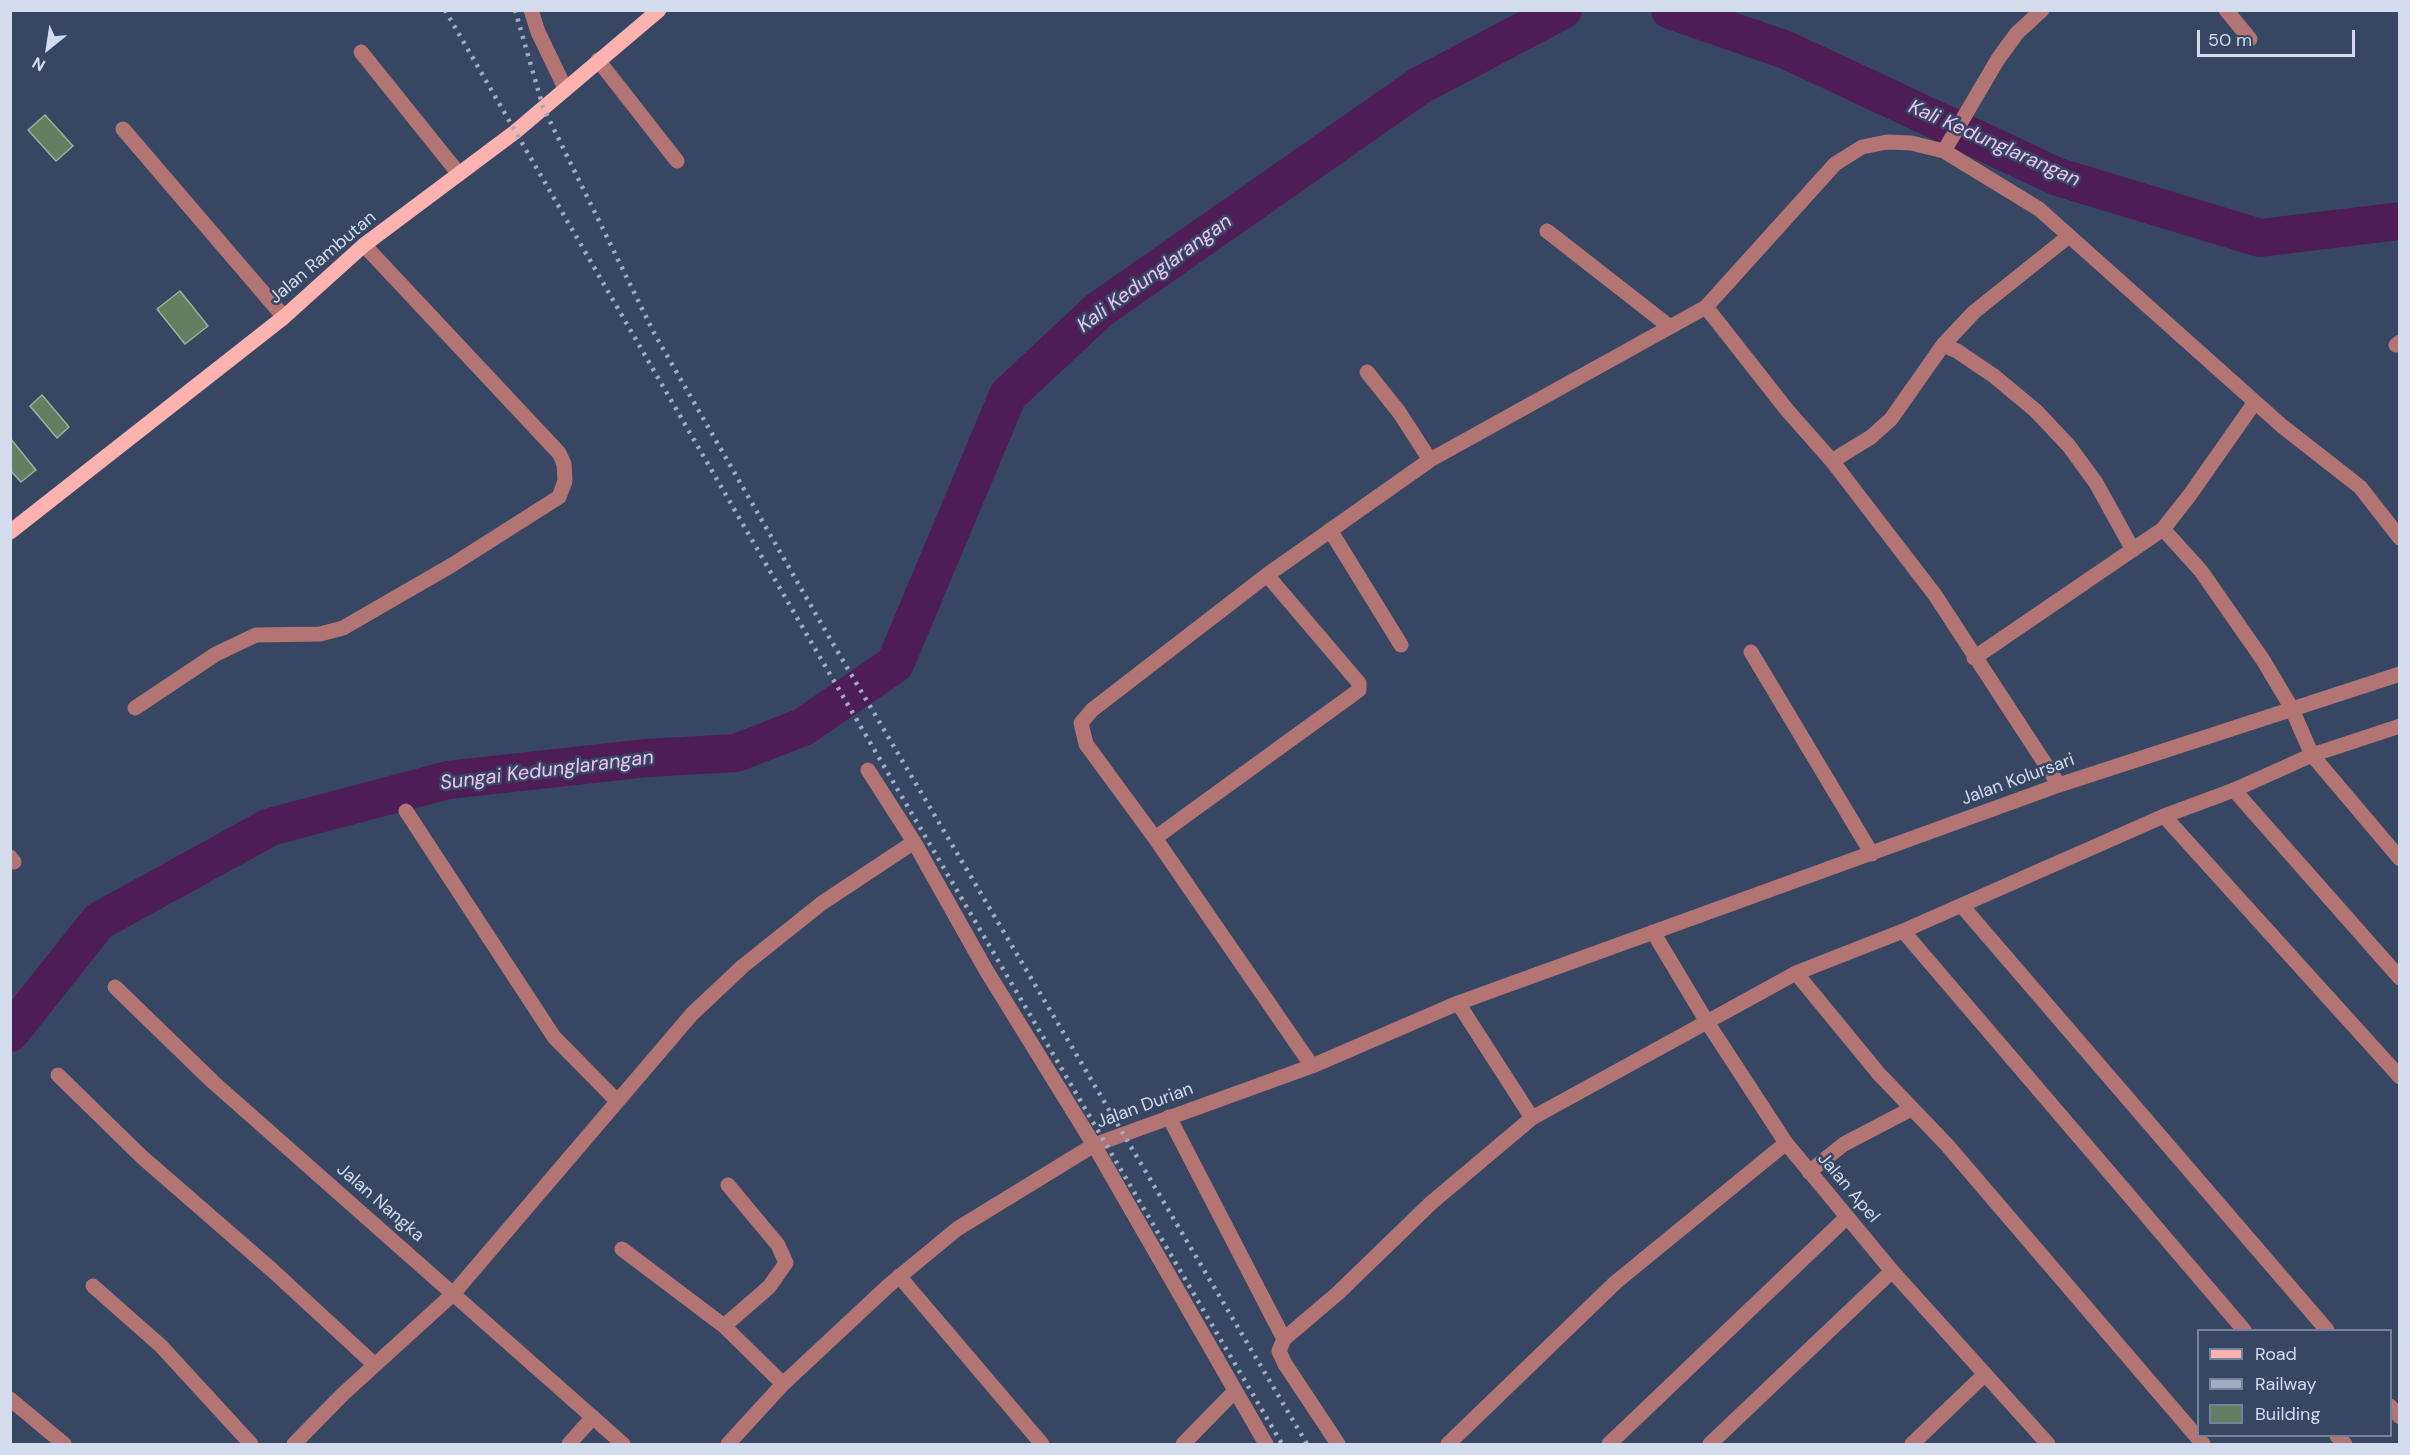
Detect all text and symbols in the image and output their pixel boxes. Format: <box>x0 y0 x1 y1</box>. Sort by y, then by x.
north arrow <box>18 18 78 78</box>
scale bar <box>2200 18 2358 56</box>
text: 50 m <box>2208 28 2252 52</box>
text: N <box>28 52 49 76</box>
water label: Kali Kedunglarangan <box>1905 95 2083 193</box>
street label: Jalan Rambutan <box>265 207 381 309</box>
water label: Kali Kedunglarangan <box>1073 210 1237 338</box>
water label: Sungai Kedunglarangan <box>439 746 655 796</box>
street label: Jalan Kolursari <box>1958 749 2078 811</box>
street label: Jalan Durian <box>1094 1078 1196 1134</box>
street label: Jalan Apel <box>1812 1148 1884 1228</box>
street label: Jalan Nangka <box>332 1159 428 1247</box>
legend <box>2197 1329 2392 1437</box>
text: Road <box>2255 1342 2297 1366</box>
text: Railway <box>2255 1372 2317 1396</box>
text: Building <box>2255 1402 2320 1426</box>

